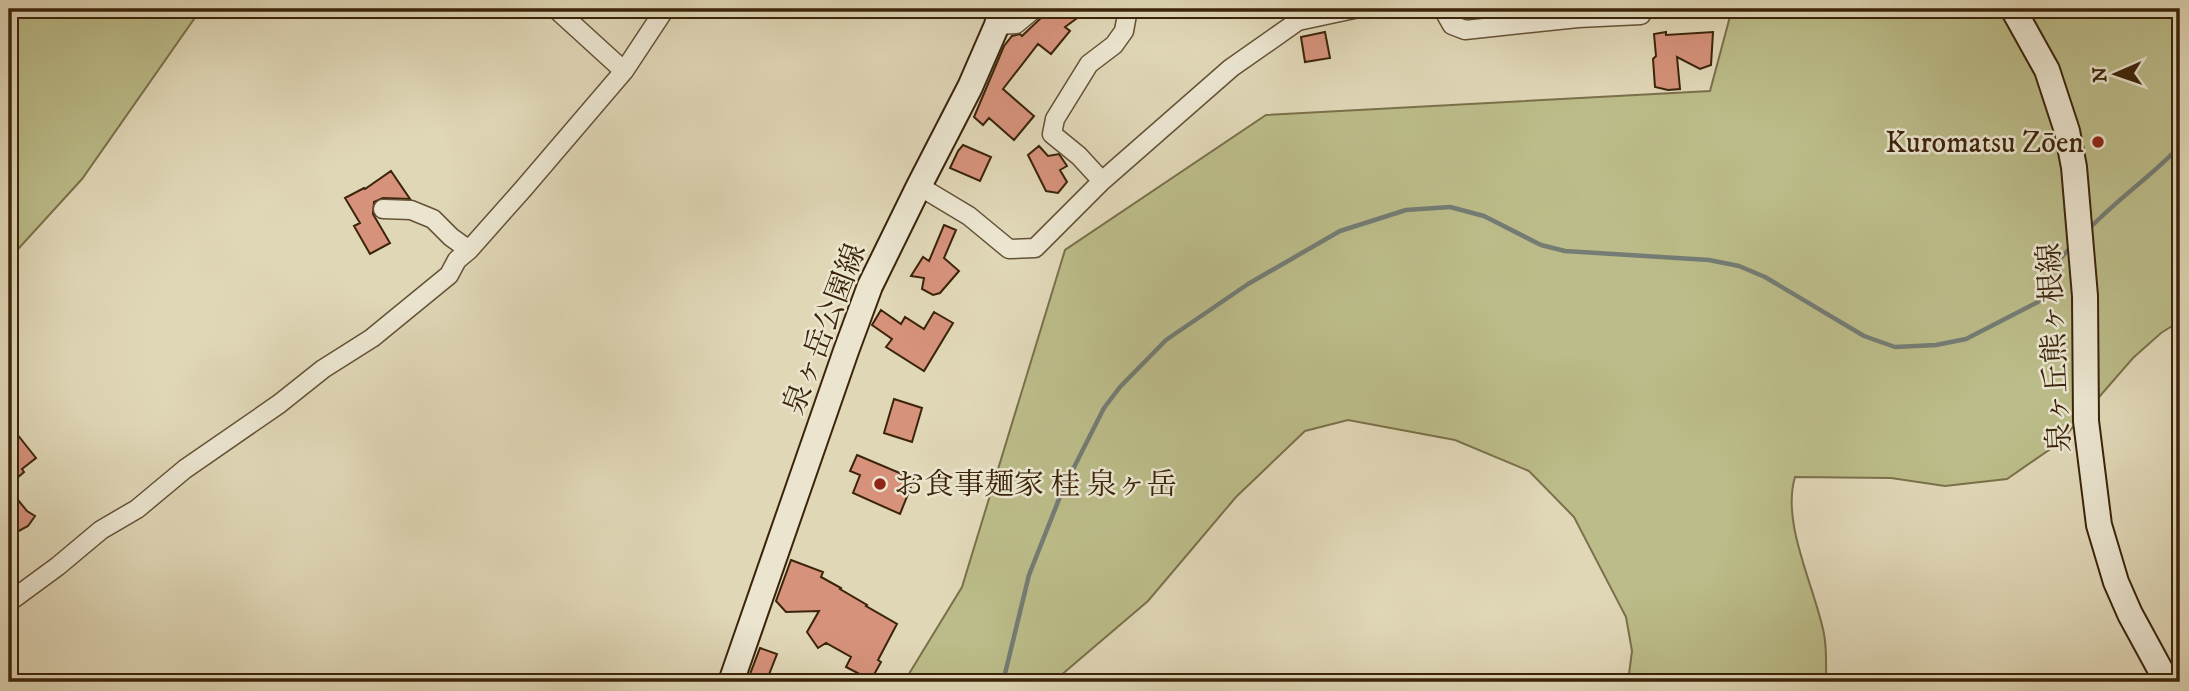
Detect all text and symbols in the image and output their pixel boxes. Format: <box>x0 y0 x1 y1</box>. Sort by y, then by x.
north arrow <box>2080 38 2150 108</box>
text: N <box>2089 66 2112 83</box>
place label: Kuromatsu Zōen <box>1885 125 2084 162</box>
marker: Kuromatsu Zōen <box>2090 134 2106 150</box>
street label: 泉ヶ岳公園線 <box>776 239 875 420</box>
street label: 泉ヶ丘熊ヶ根線 <box>2032 242 2079 454</box>
place label: お食事麺家 桂 泉ヶ岳 <box>894 467 1177 504</box>
marker: お食事麺家 桂 泉ヶ岳 <box>872 476 888 492</box>

